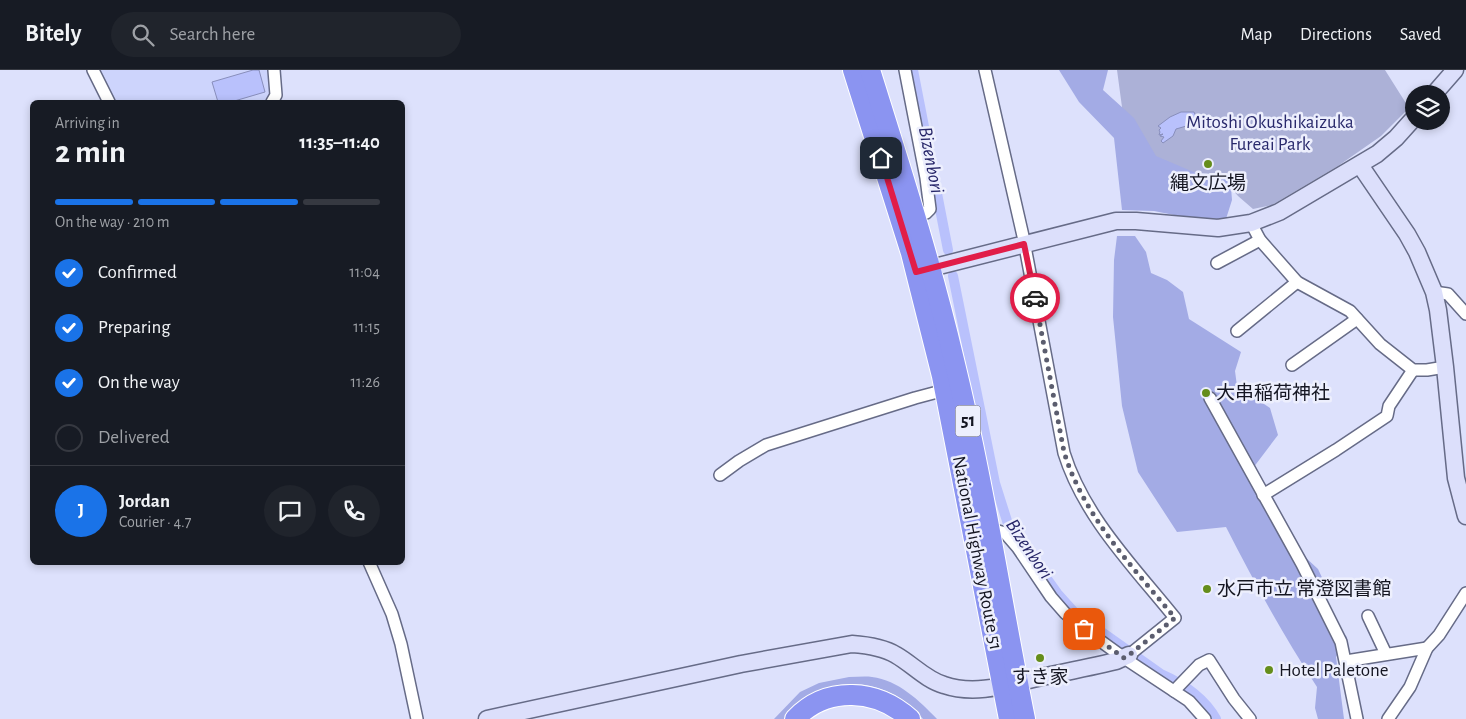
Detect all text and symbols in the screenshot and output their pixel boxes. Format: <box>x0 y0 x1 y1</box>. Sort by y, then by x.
search box <box>111 12 461 57</box>
icon: search <box>129 21 157 49</box>
text: Bitely <box>25 22 81 46</box>
text: Search here <box>169 25 255 44</box>
text: Map <box>1241 26 1272 44</box>
text: Directions <box>1300 26 1372 44</box>
text: Saved <box>1400 26 1441 44</box>
map controls <box>1405 85 1450 130</box>
button: layers <box>1405 85 1450 130</box>
park label: Mitoshi Okushikaizuka Fureai Park <box>1186 113 1354 154</box>
text: Arriving in <box>55 115 120 131</box>
water label: Bizenbori <box>915 125 947 195</box>
text: 11:35–11:40 <box>299 133 380 152</box>
text: 2 min <box>55 136 126 168</box>
pin <box>860 137 902 179</box>
icon: home <box>867 144 895 172</box>
marker: 縄文広場 <box>1202 158 1214 170</box>
place label: 縄文広場 <box>1170 172 1246 193</box>
text: On the way · 210 m <box>55 214 170 230</box>
icon: check <box>55 259 83 287</box>
text: Confirmed <box>98 263 177 282</box>
text: 11:04 <box>349 264 380 280</box>
courier <box>1010 273 1060 323</box>
icon: car <box>1021 284 1049 312</box>
icon: check <box>55 314 83 342</box>
text: Preparing <box>98 318 171 337</box>
text: 11:15 <box>353 319 380 335</box>
icon: check <box>55 369 83 397</box>
text: On the way <box>98 373 180 392</box>
text: 11:26 <box>351 374 380 390</box>
place label: 大串稲荷神社 <box>1216 382 1330 403</box>
marker: 大串稲荷神社 <box>1200 387 1212 399</box>
road number: 51 <box>956 406 980 436</box>
text: Delivered <box>98 428 170 447</box>
street label: National Highway Route 51 <box>949 454 1005 652</box>
button: chat <box>264 485 316 537</box>
button: phone <box>328 485 380 537</box>
text: Jordan <box>119 492 170 511</box>
text: J <box>78 501 84 520</box>
text: Courier · 4.7 <box>119 514 191 530</box>
water label: Bizenbori <box>1002 515 1056 583</box>
place label: 水戸市立 常澄図書館 <box>1217 578 1391 599</box>
marker: 水戸市立 常澄図書館 <box>1201 583 1213 595</box>
pin <box>1063 608 1105 650</box>
icon: bag <box>1070 615 1098 643</box>
marker: すき家 <box>1034 652 1046 664</box>
place label: Hotel Paletone <box>1279 661 1388 680</box>
marker: Hotel Paletone <box>1263 664 1275 676</box>
place label: すき家 <box>1011 667 1069 687</box>

